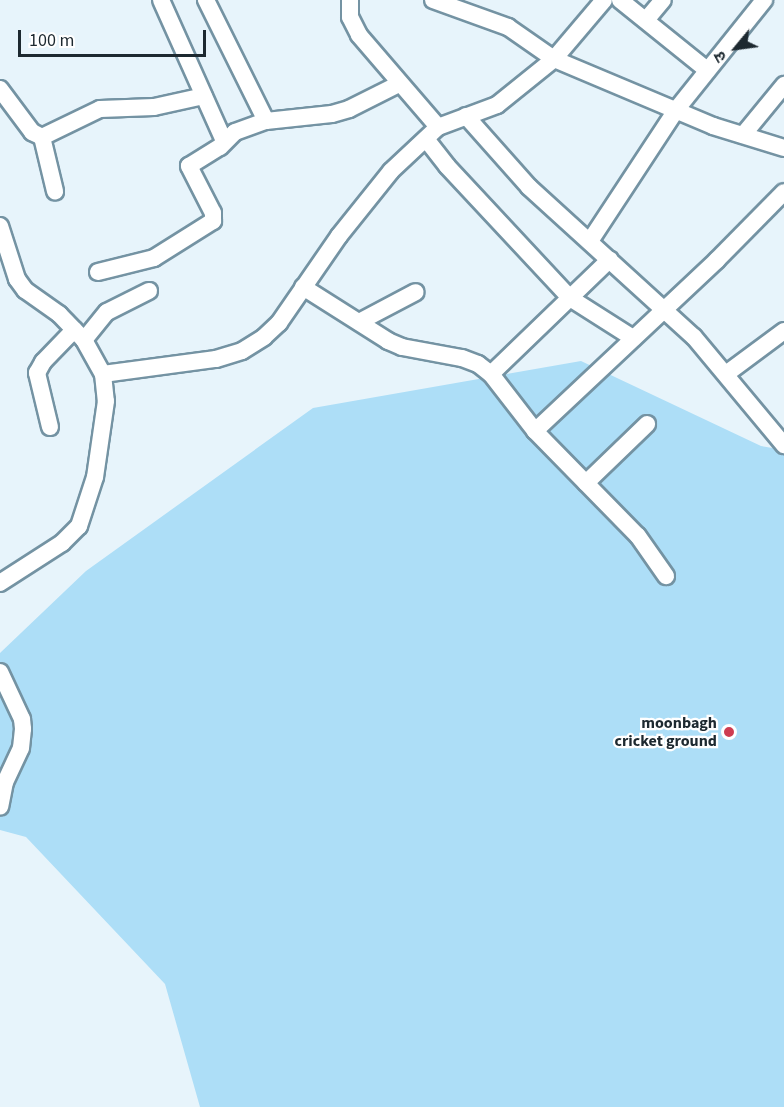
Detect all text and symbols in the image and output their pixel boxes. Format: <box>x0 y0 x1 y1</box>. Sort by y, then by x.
scale bar <box>21 18 208 56</box>
north arrow <box>706 18 766 78</box>
text: 100 m <box>29 28 74 53</box>
text: उ <box>708 47 732 66</box>
place label: moonbagh cricket ground <box>614 713 717 751</box>
marker: moonbagh cricket ground <box>722 725 736 739</box>

